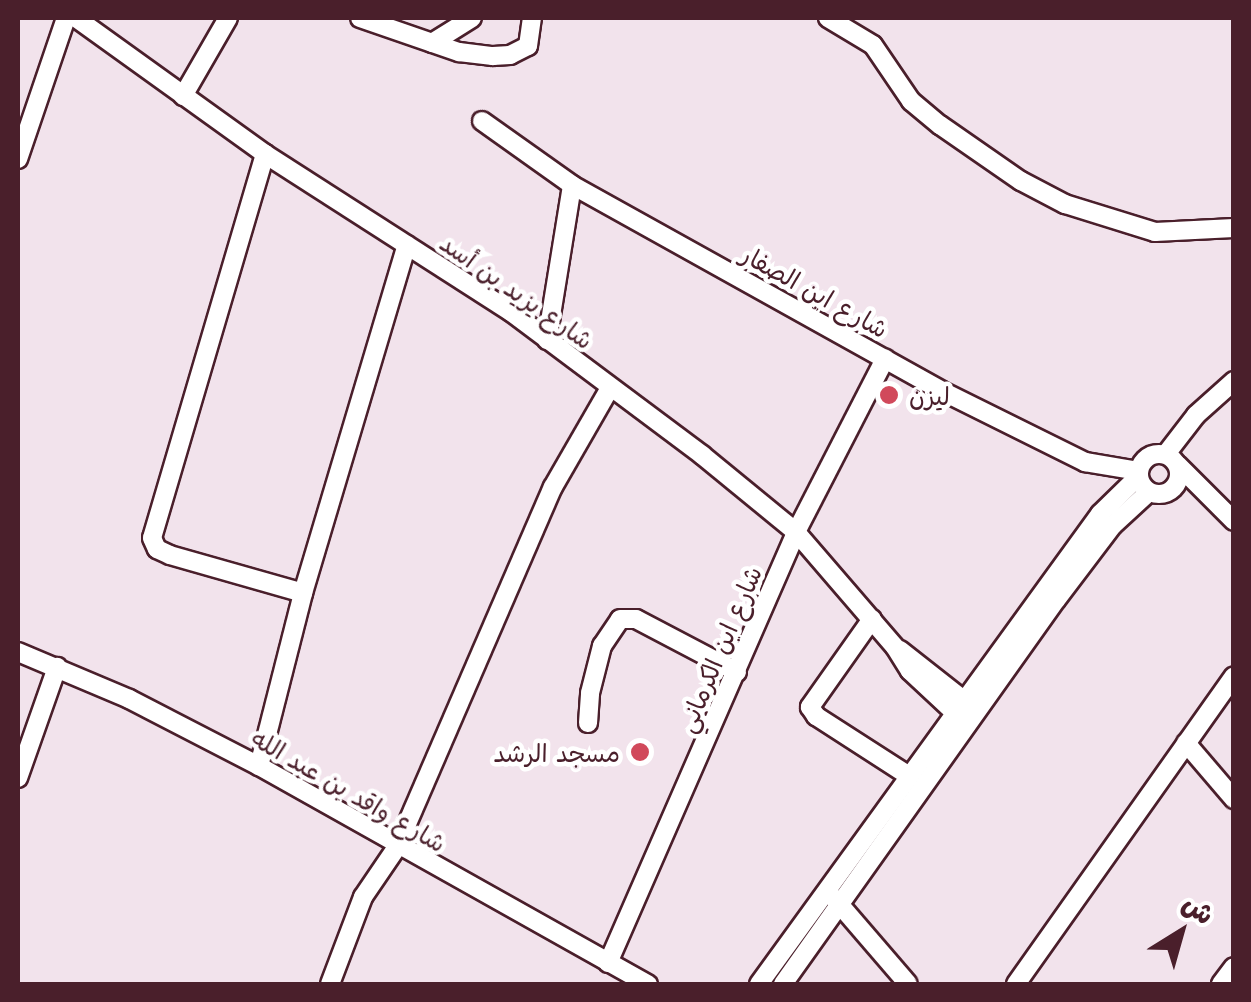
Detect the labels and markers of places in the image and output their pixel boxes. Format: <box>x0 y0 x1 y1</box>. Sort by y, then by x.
place label: ليزن <box>909 380 950 410</box>
marker: ليزن <box>878 384 900 406</box>
place label: مسجد الرشد <box>493 737 620 767</box>
marker: مسجد الرشد <box>629 741 651 763</box>

